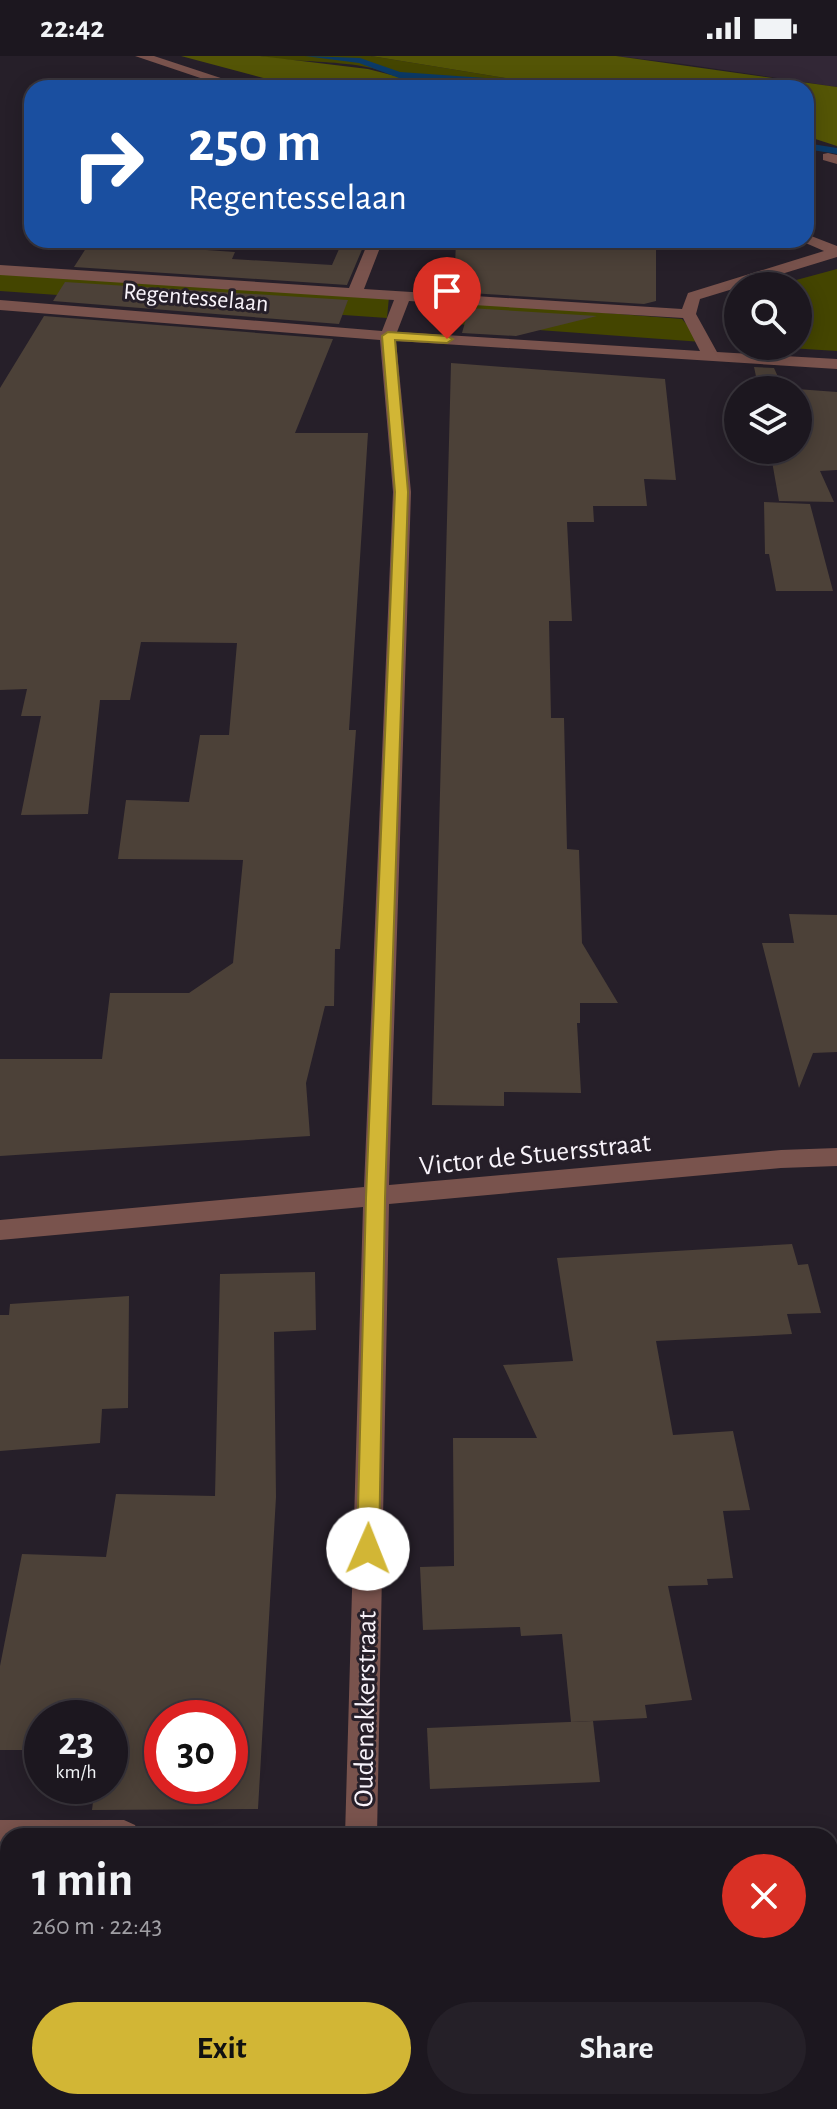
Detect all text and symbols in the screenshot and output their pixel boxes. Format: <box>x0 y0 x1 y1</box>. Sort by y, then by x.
text: 22:42 <box>40 13 104 43</box>
icon: right <box>56 112 160 216</box>
text: 250 m <box>188 115 321 171</box>
text: Regentesselaan <box>188 180 407 216</box>
pin <box>413 257 481 339</box>
icon: arrive <box>425 269 469 313</box>
map controls <box>724 272 812 464</box>
button: search <box>724 272 812 360</box>
street label: Regentesselaan <box>122 280 270 316</box>
button: layers <box>724 376 812 464</box>
street label: Victor de Stuersstraat <box>418 1129 652 1181</box>
position arrow <box>326 1507 410 1591</box>
street label: Oudenakkerstraat <box>350 1610 382 1808</box>
speed limit sign: 30 <box>144 1700 248 1804</box>
text: 23 <box>58 1722 94 1762</box>
text: km/h <box>55 1762 97 1782</box>
button: close <box>722 1854 806 1938</box>
text: 1 min <box>32 1857 133 1905</box>
text: 260 m · 22:43 <box>32 1913 162 1939</box>
button: Exit <box>32 2002 411 2094</box>
button: Share <box>427 2002 806 2094</box>

